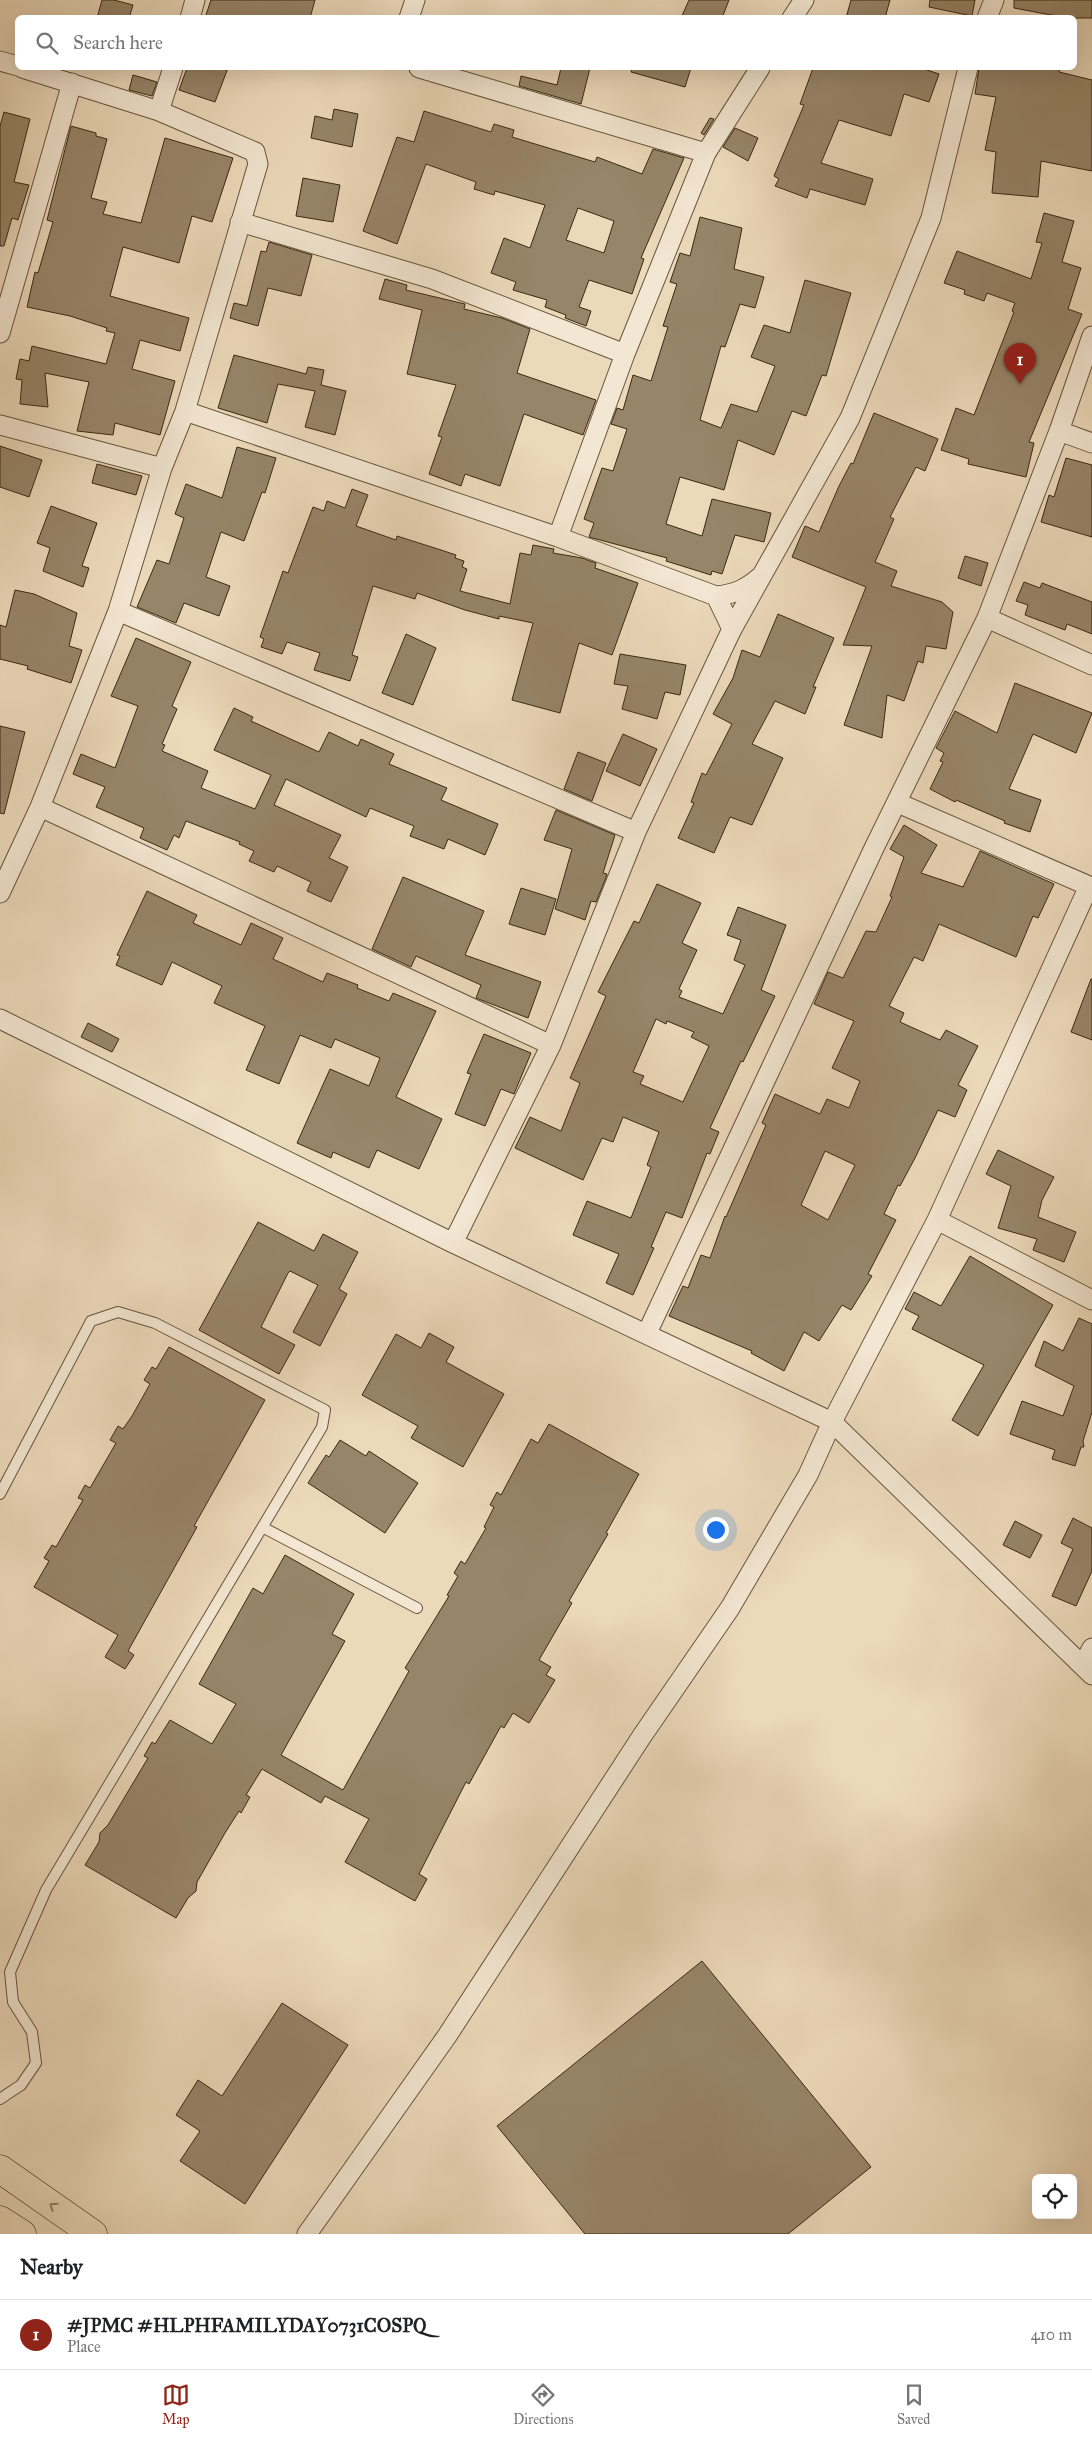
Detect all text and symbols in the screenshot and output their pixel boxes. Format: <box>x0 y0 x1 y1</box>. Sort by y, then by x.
search box <box>15 15 1077 70</box>
icon: search <box>33 29 61 57</box>
text: Search here <box>73 31 163 54</box>
pin: 1 <box>1004 343 1036 384</box>
your location <box>703 1517 729 1543</box>
map controls <box>1032 2174 1077 2219</box>
button: locate <box>1032 2174 1077 2219</box>
one-way arrow <box>50 2203 59 2212</box>
text: Nearby <box>20 2254 83 2280</box>
text: #JPMC #HLPHFAMILYDAY0731COSPQ <box>67 2314 426 2337</box>
text: 1 <box>33 2325 39 2344</box>
text: 410 m <box>1031 2325 1072 2344</box>
text: Place <box>67 2337 101 2356</box>
tab: Map <box>162 2381 190 2428</box>
tab: Directions <box>513 2381 574 2428</box>
tab: Saved <box>897 2381 930 2428</box>

